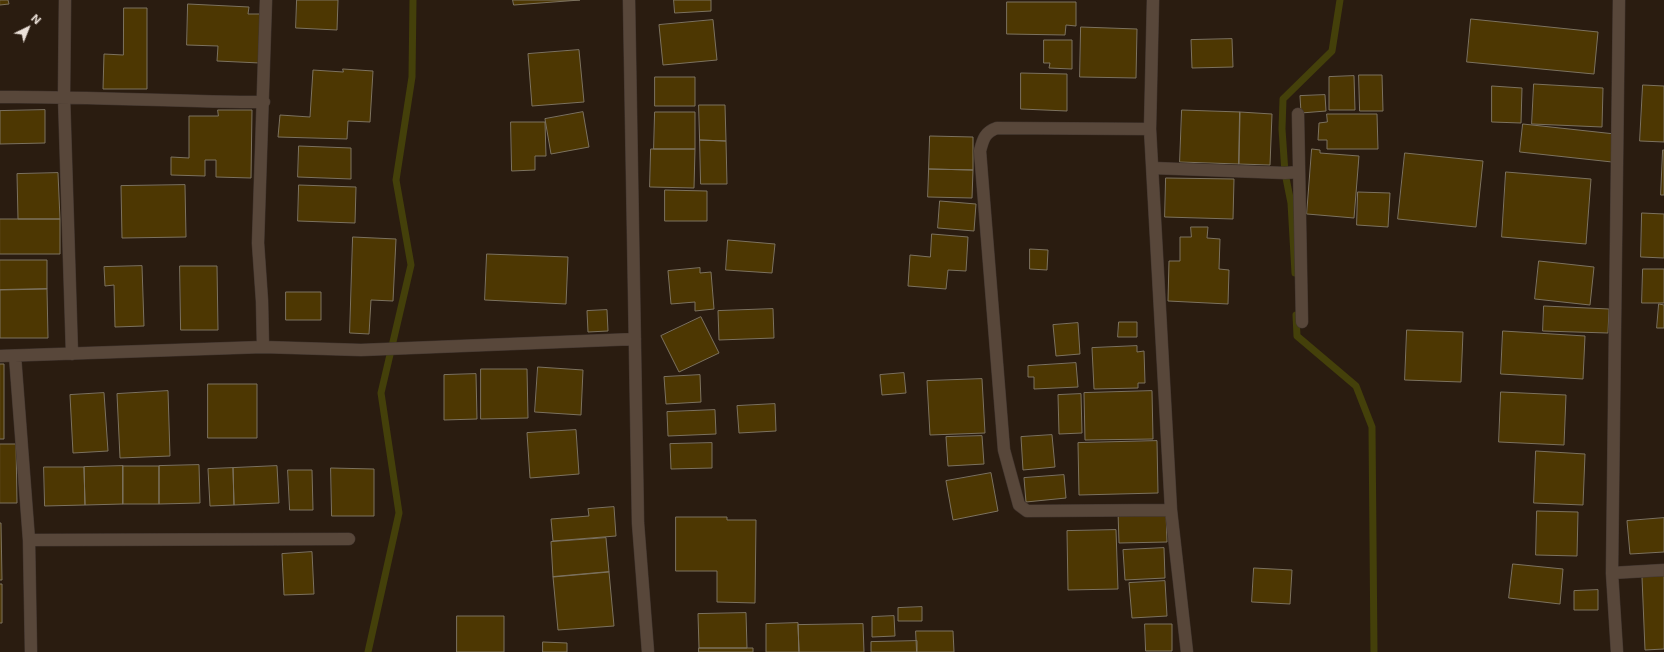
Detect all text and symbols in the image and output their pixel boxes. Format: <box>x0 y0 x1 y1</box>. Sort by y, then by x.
north arrow <box>8 8 48 48</box>
text: N <box>28 11 44 27</box>

